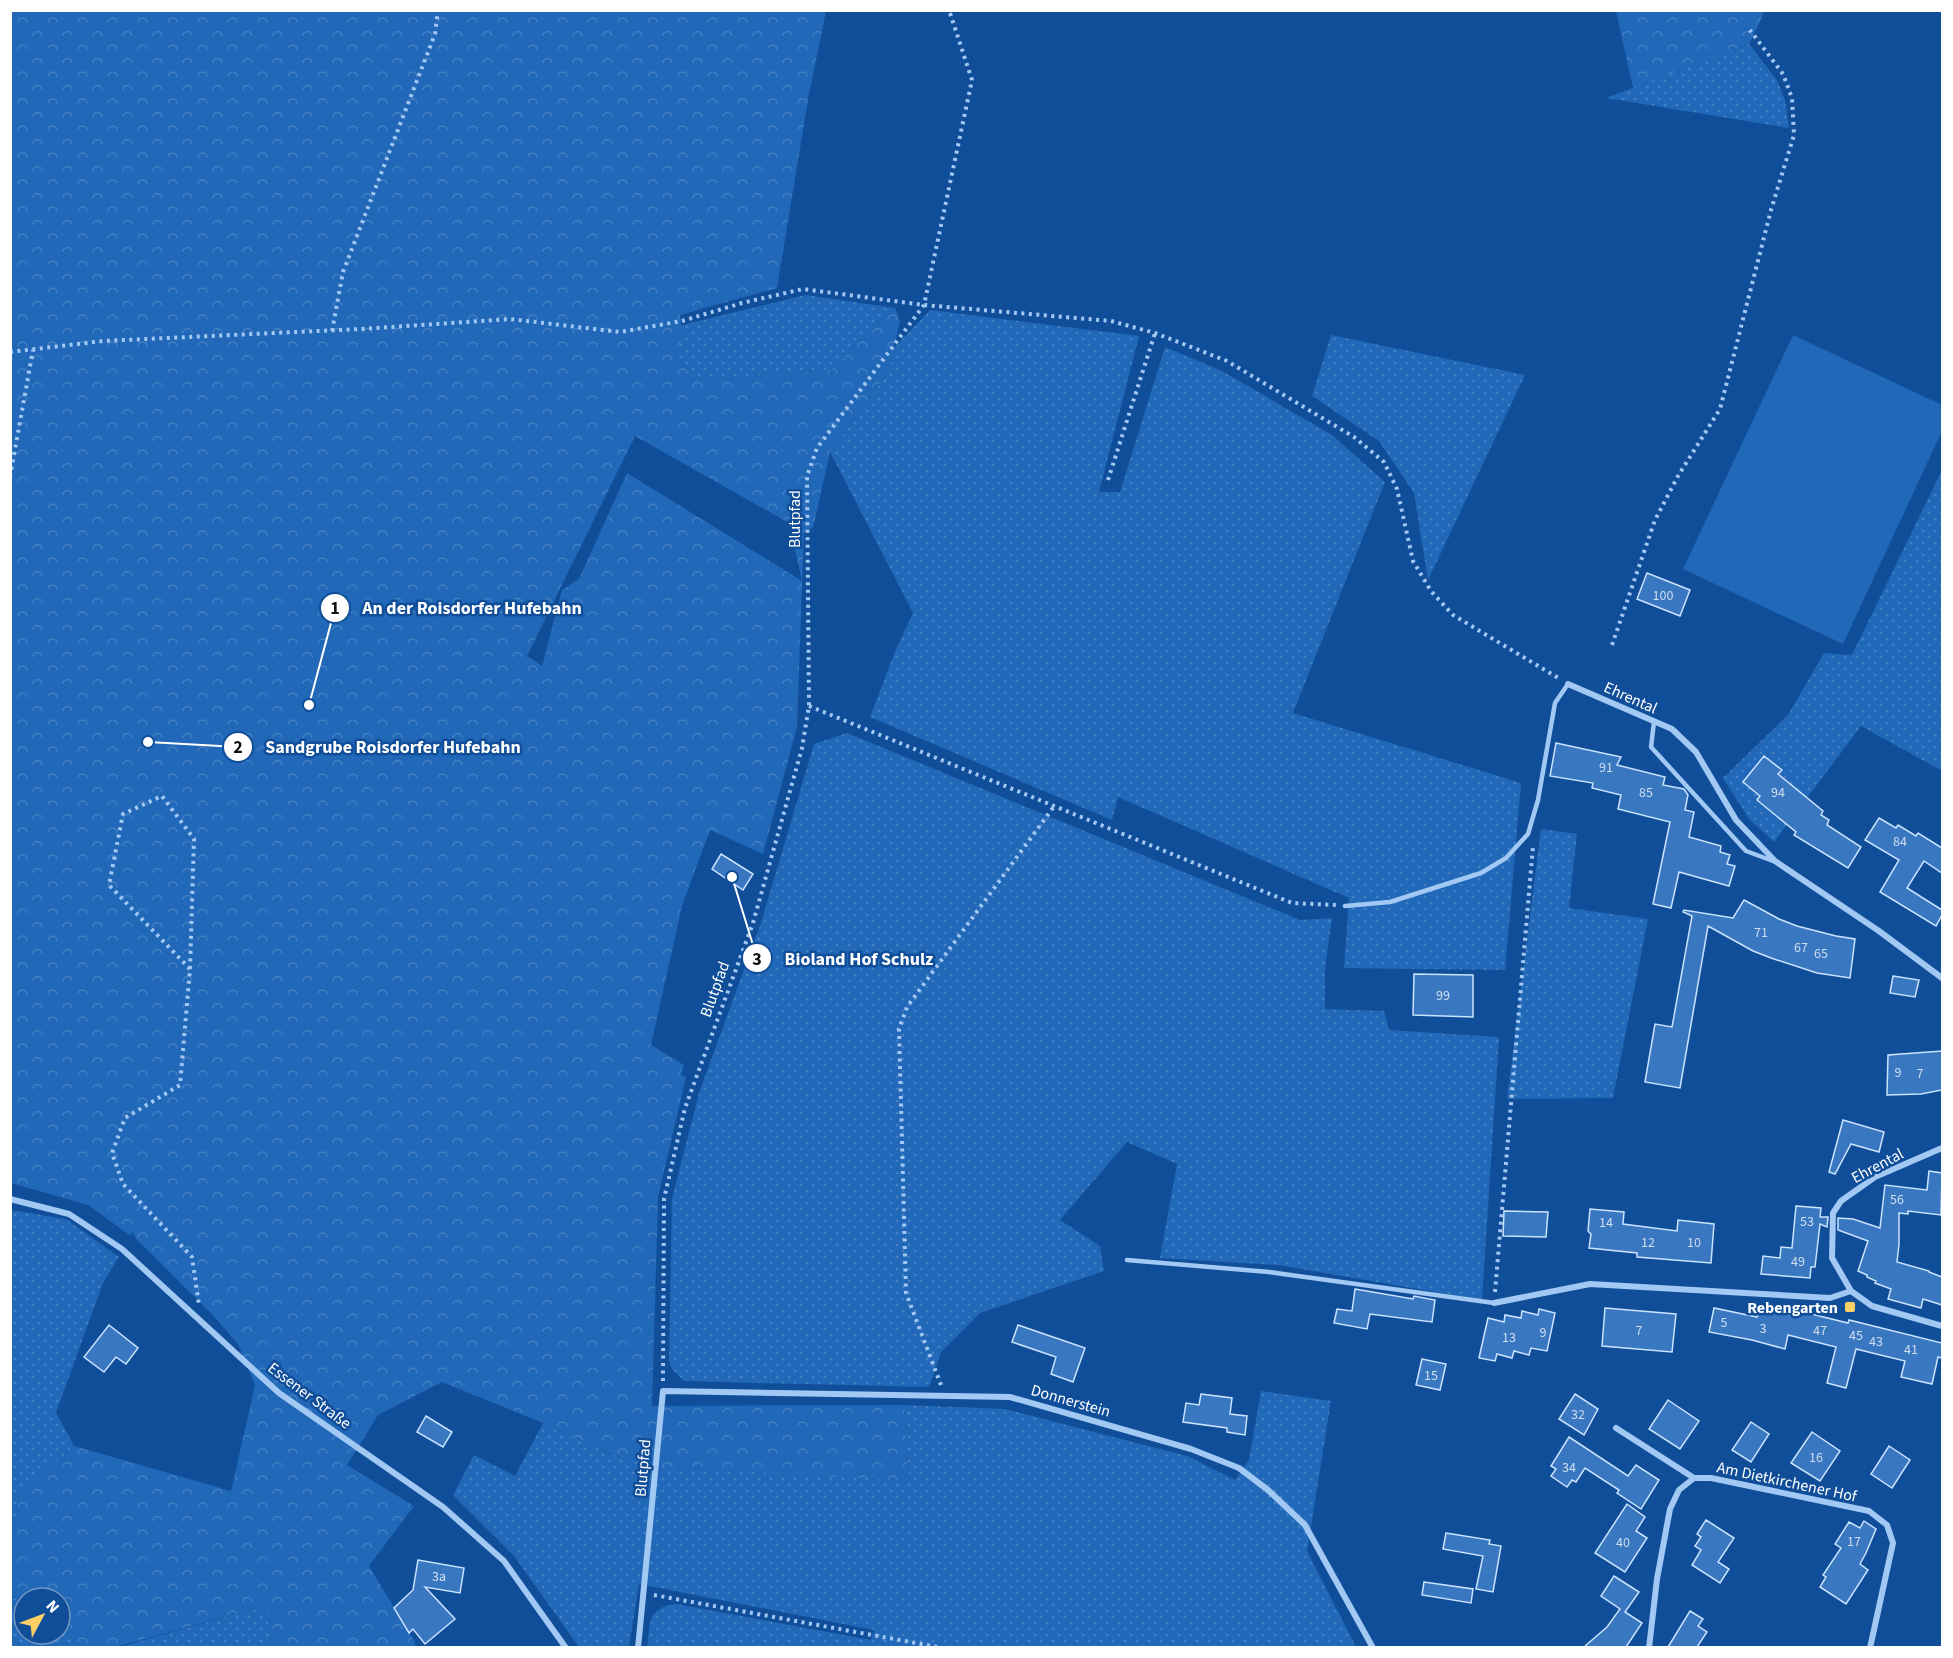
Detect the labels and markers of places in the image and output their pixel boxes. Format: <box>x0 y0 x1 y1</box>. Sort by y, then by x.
callout: An der Roisdorfer Hufebahn <box>320 590 594 626</box>
callout: Sandgrube Roisdorfer Hufebahn <box>223 729 532 765</box>
callout: Bioland Hof Schulz <box>742 940 945 976</box>
place label: Rebengarten <box>1747 1297 1838 1319</box>
marker: Rebengarten <box>1843 1300 1857 1314</box>

